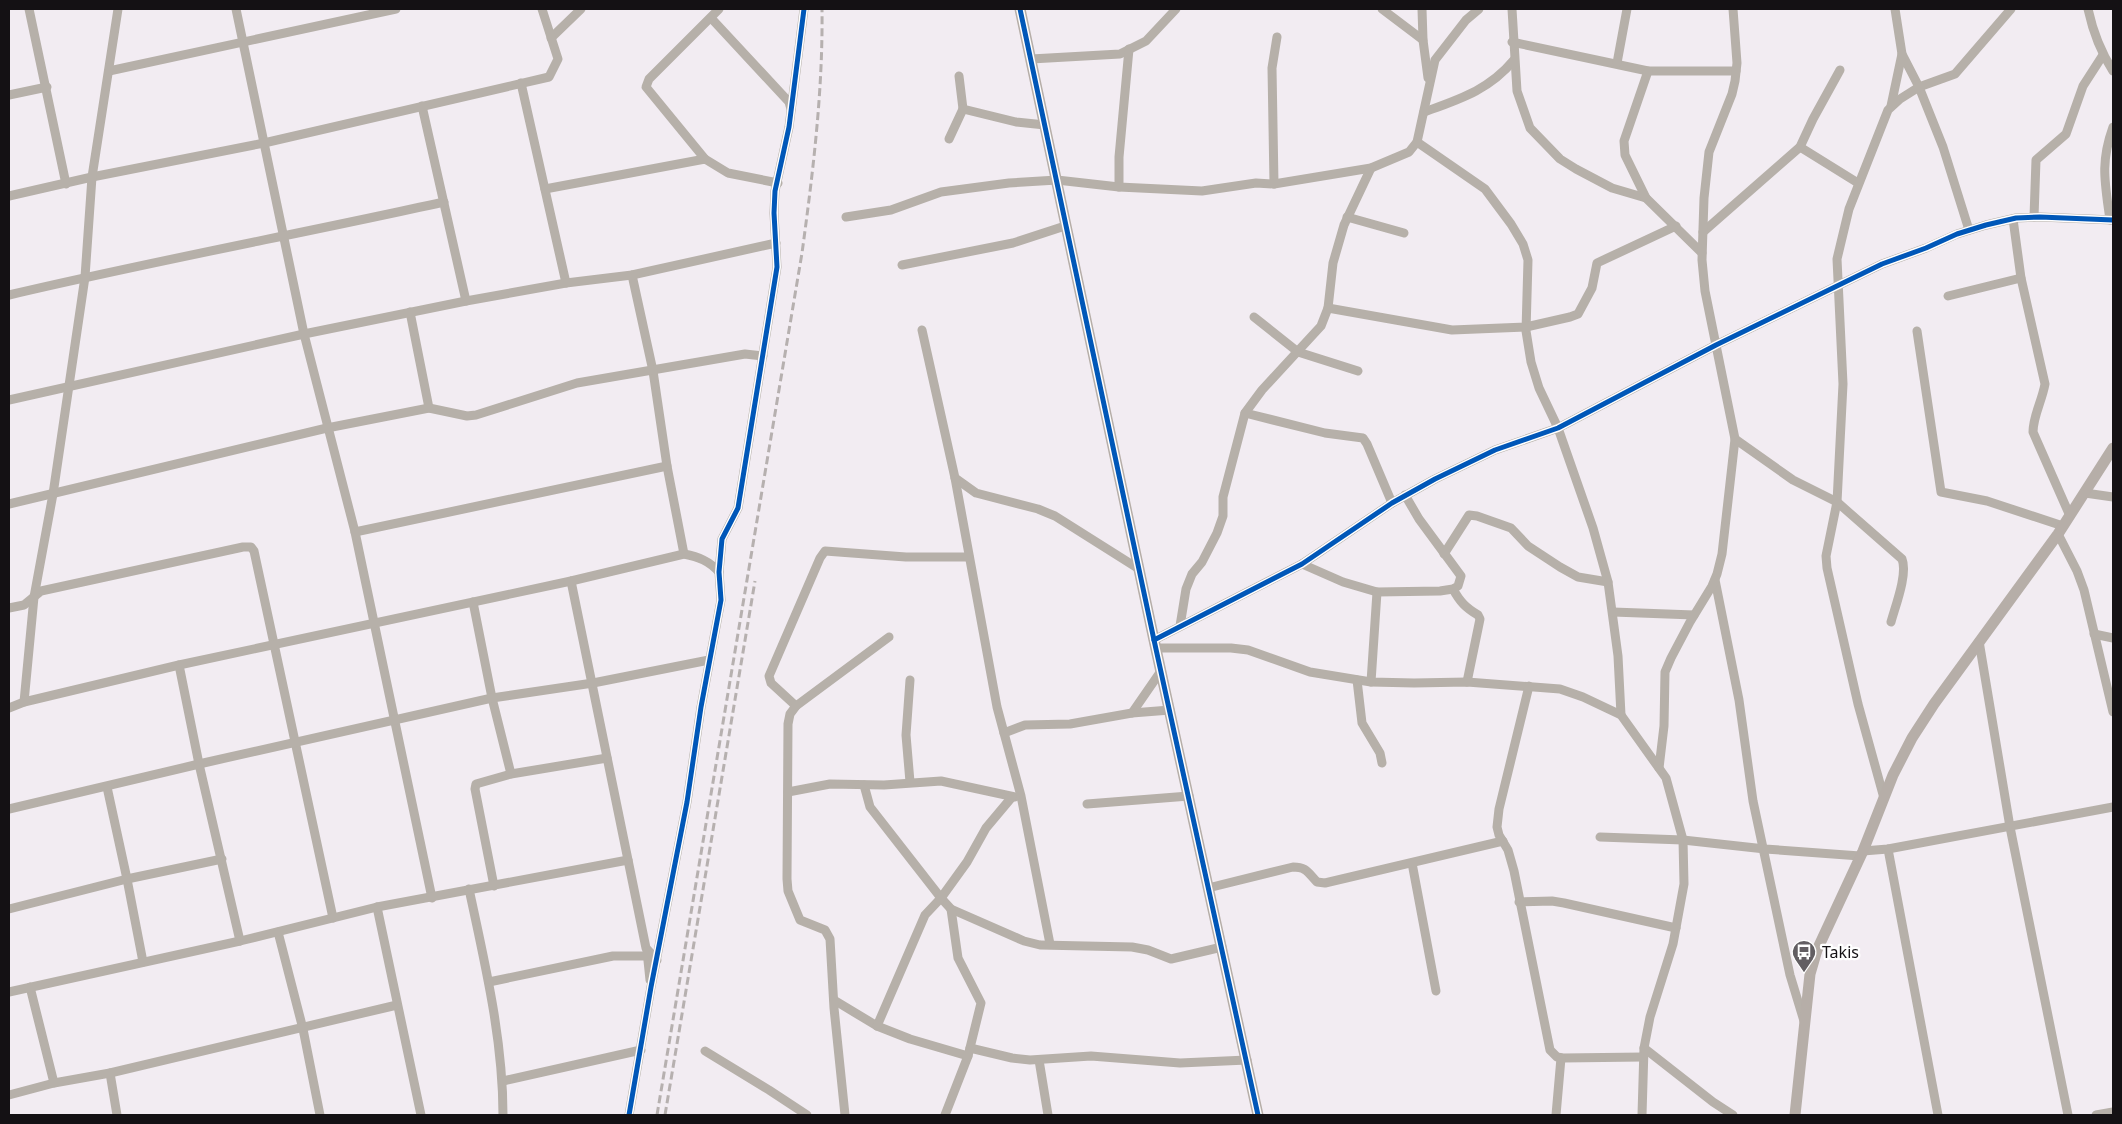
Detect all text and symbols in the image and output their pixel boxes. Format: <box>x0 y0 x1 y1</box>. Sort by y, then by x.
bus stop icon: Takis <box>1791 939 1817 973</box>
place label: Takis <box>1822 941 1859 963</box>

